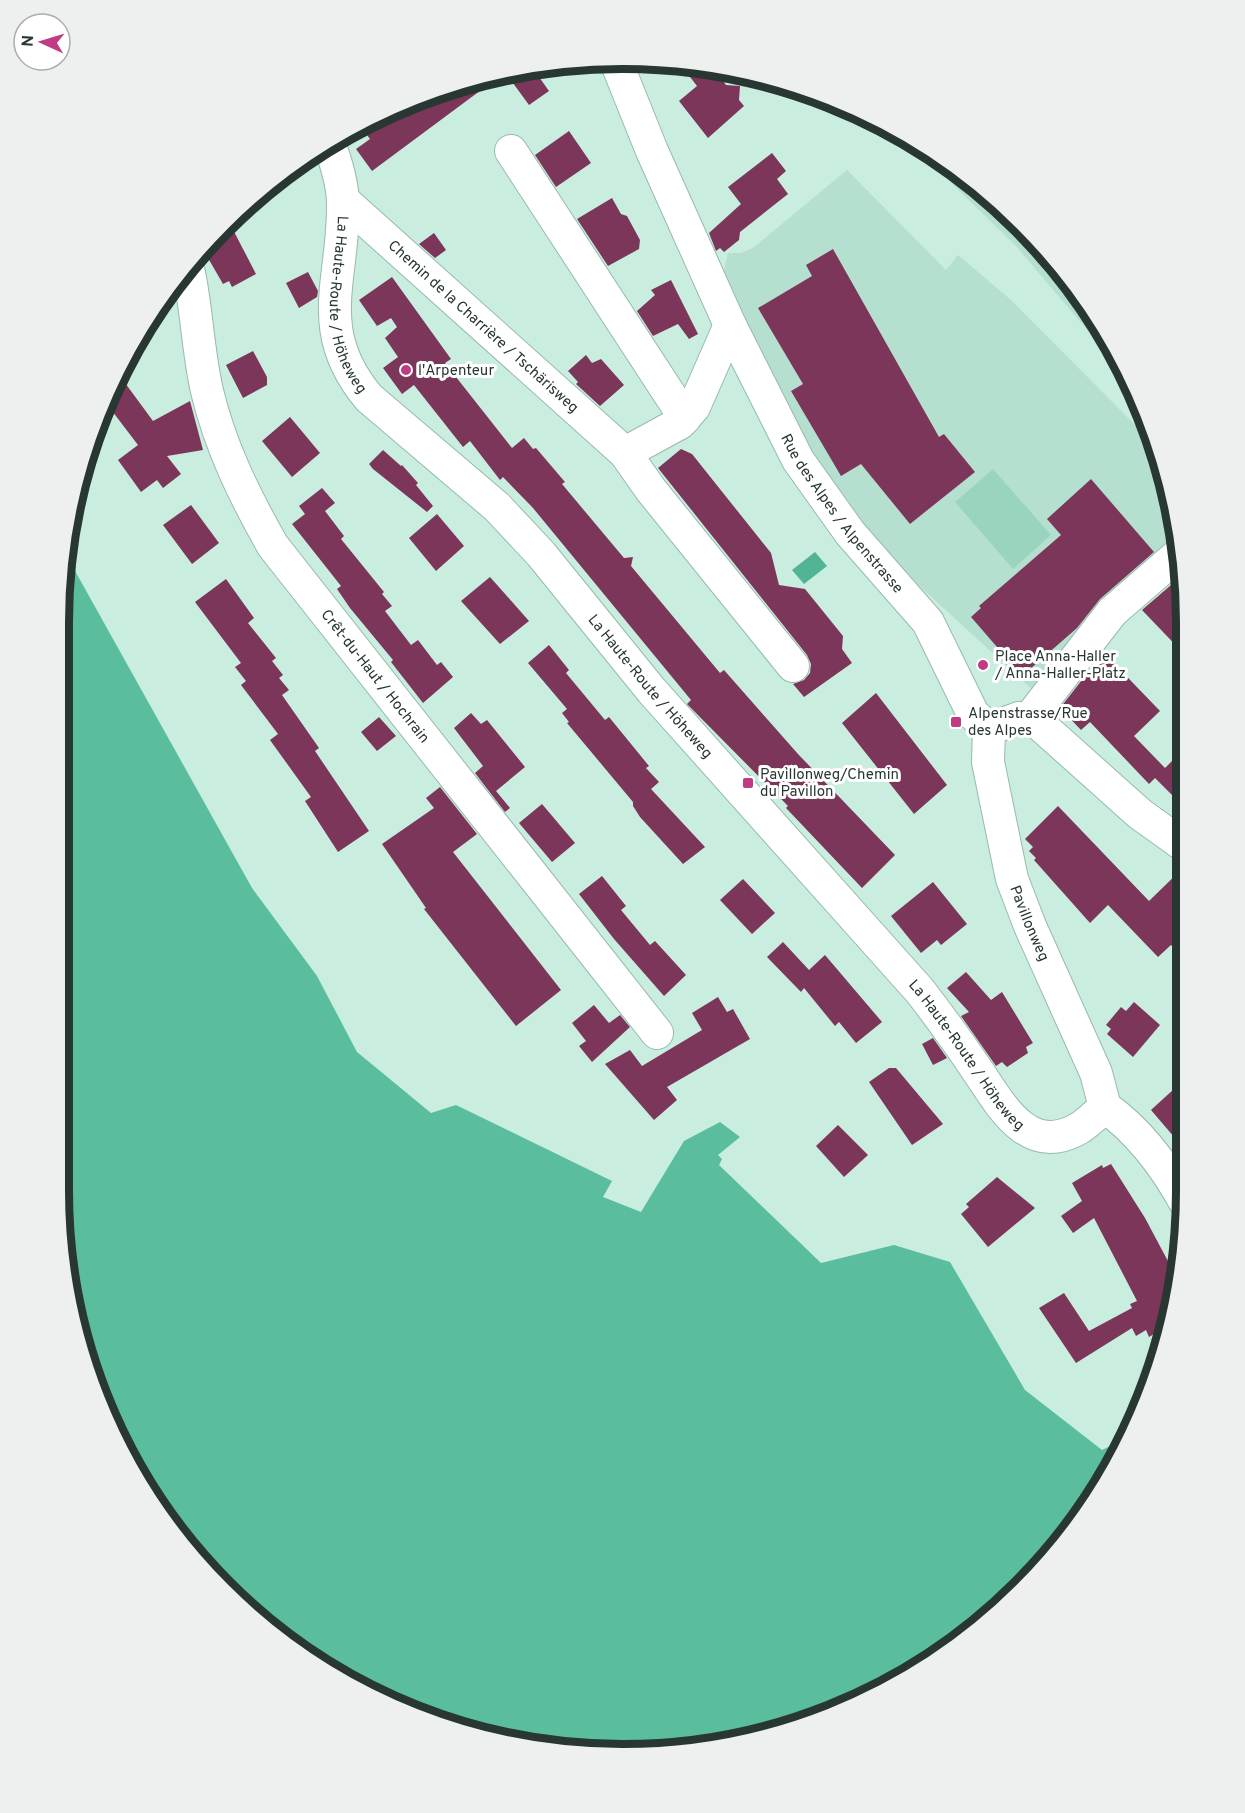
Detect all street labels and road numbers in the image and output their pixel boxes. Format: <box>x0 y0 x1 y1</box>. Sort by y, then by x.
street label: La Haute-Route / Höheweg <box>324 215 370 398</box>
street label: Chemin de la Charrière / Tschärisweg <box>383 237 582 418</box>
street label: Rue des Alpes / Alpenstrasse <box>775 431 907 598</box>
street label: Crêt-du-Haut / Hochrain <box>316 606 433 748</box>
street label: La Haute-Route / Höheweg <box>583 611 716 763</box>
street label: Pavillonweg <box>1004 883 1053 965</box>
street label: La Haute-Route / Höheweg <box>904 976 1027 1136</box>

